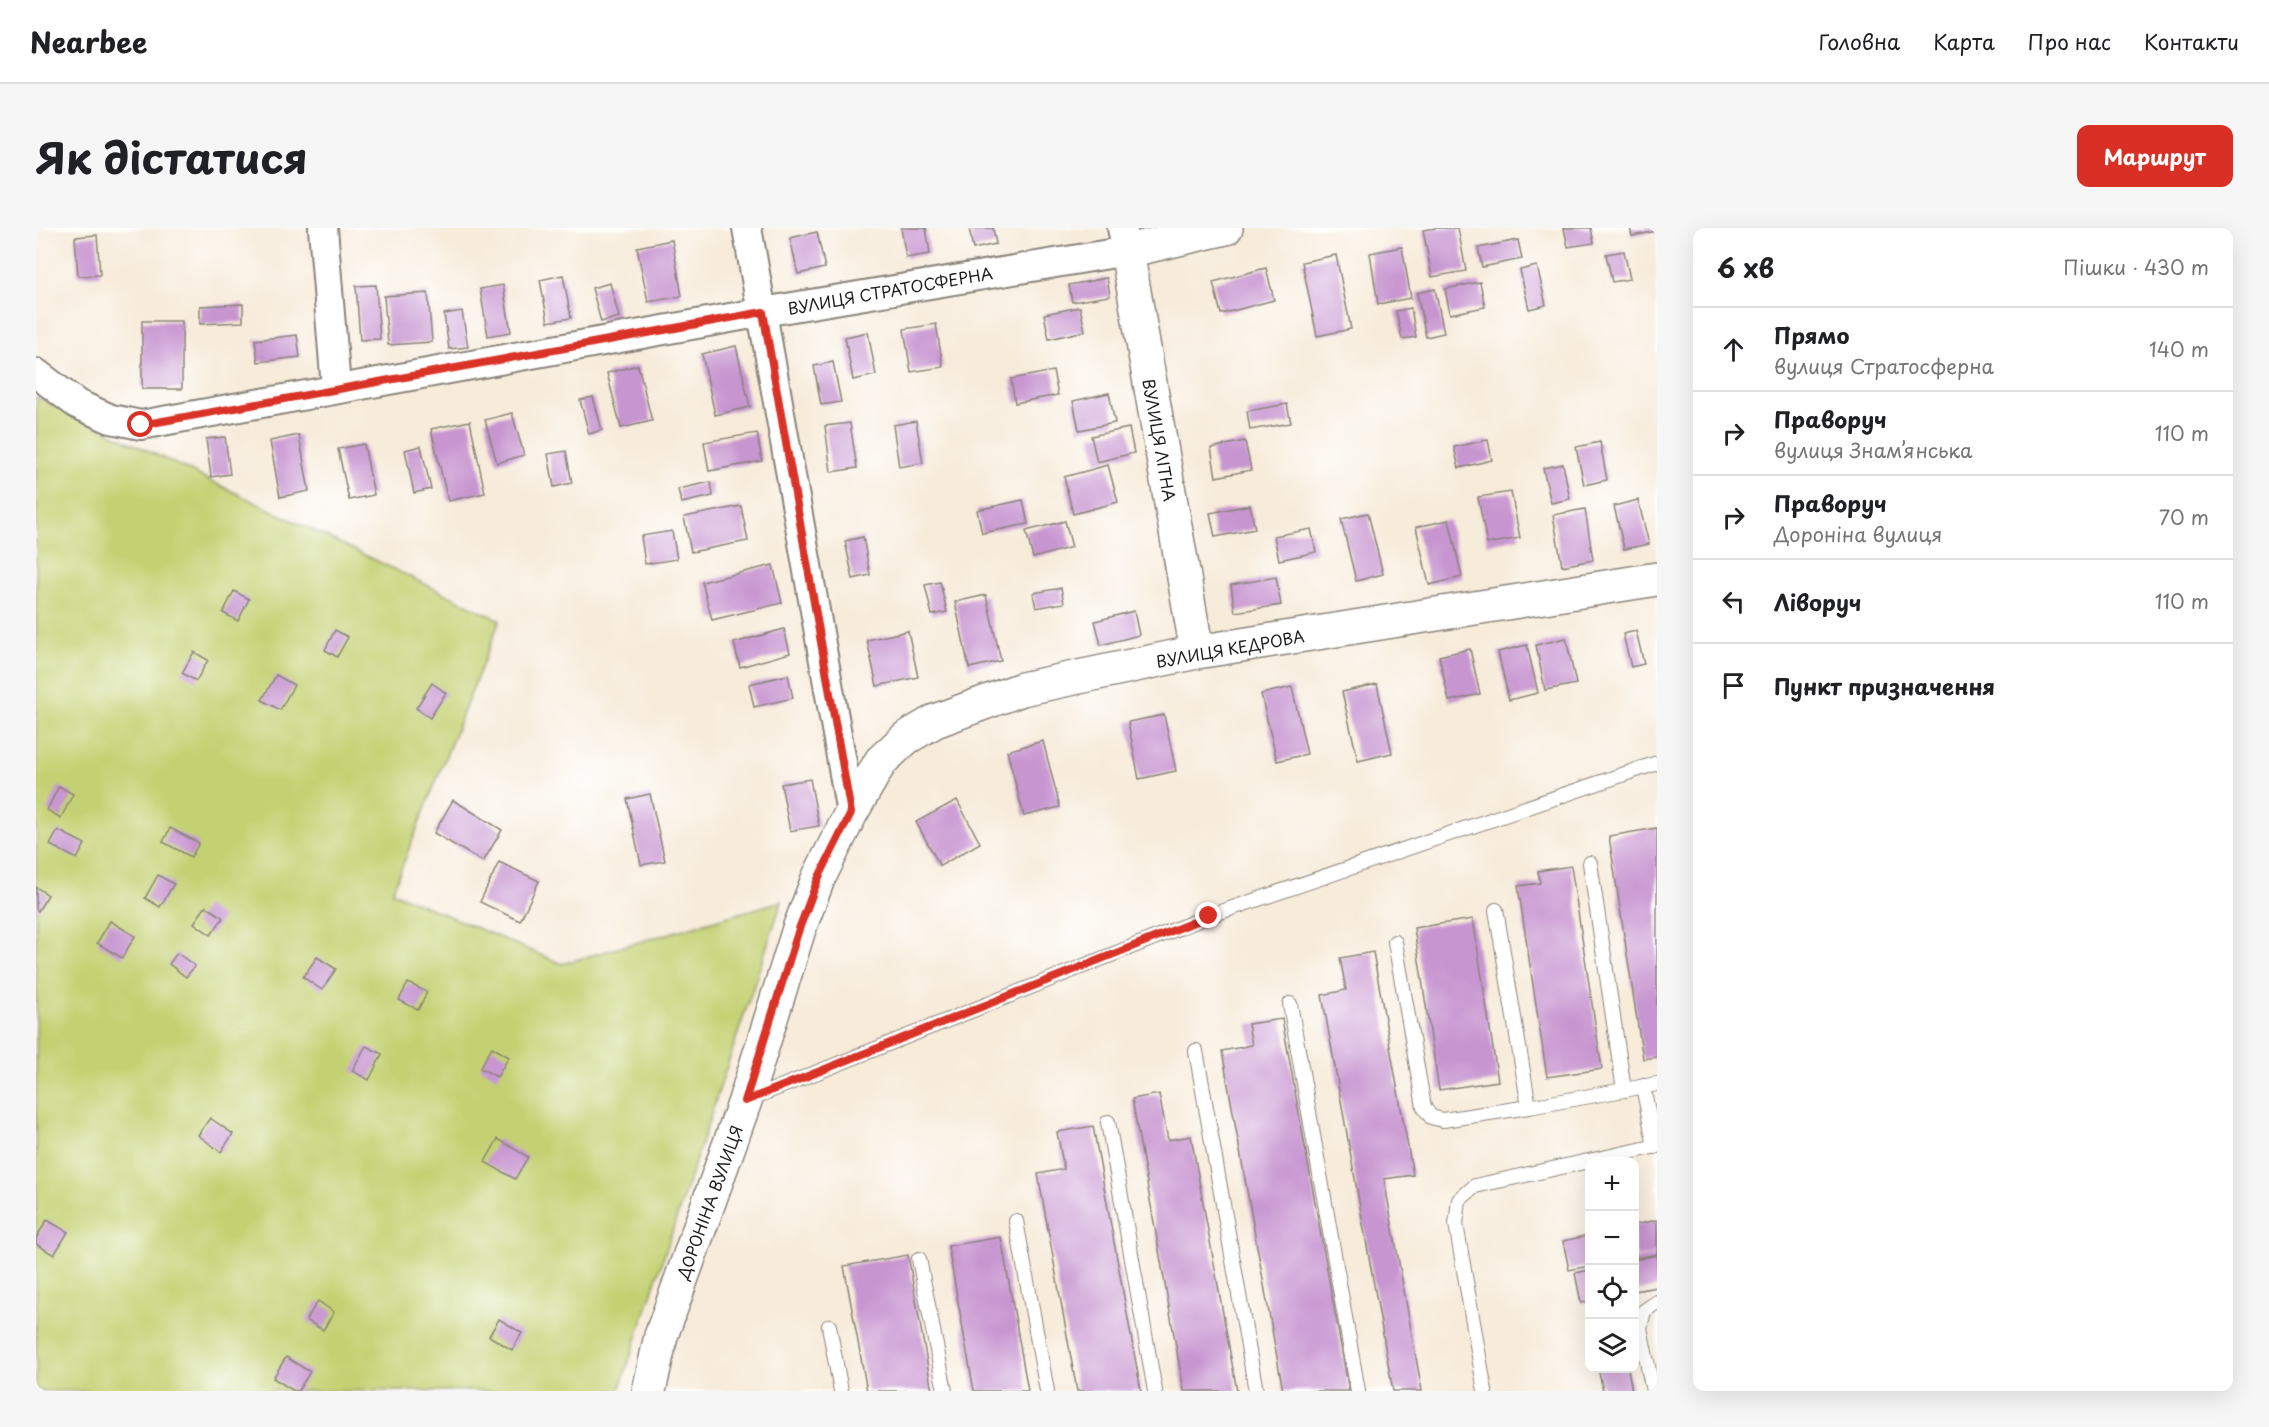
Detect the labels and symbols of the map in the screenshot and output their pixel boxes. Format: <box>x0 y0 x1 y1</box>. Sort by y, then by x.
street label: ВУЛИЦЯ СТРАТОСФЕРНА <box>786 260 994 320</box>
street label: ВУЛИЦЯ ЛІТНА <box>1137 377 1183 503</box>
route start <box>127 411 153 437</box>
street label: ВУЛИЦЯ КЕДРОВА <box>1154 623 1306 673</box>
route end <box>1195 902 1221 928</box>
street label: ДОРОНІНА ВУЛИЦЯ <box>670 1122 748 1283</box>

